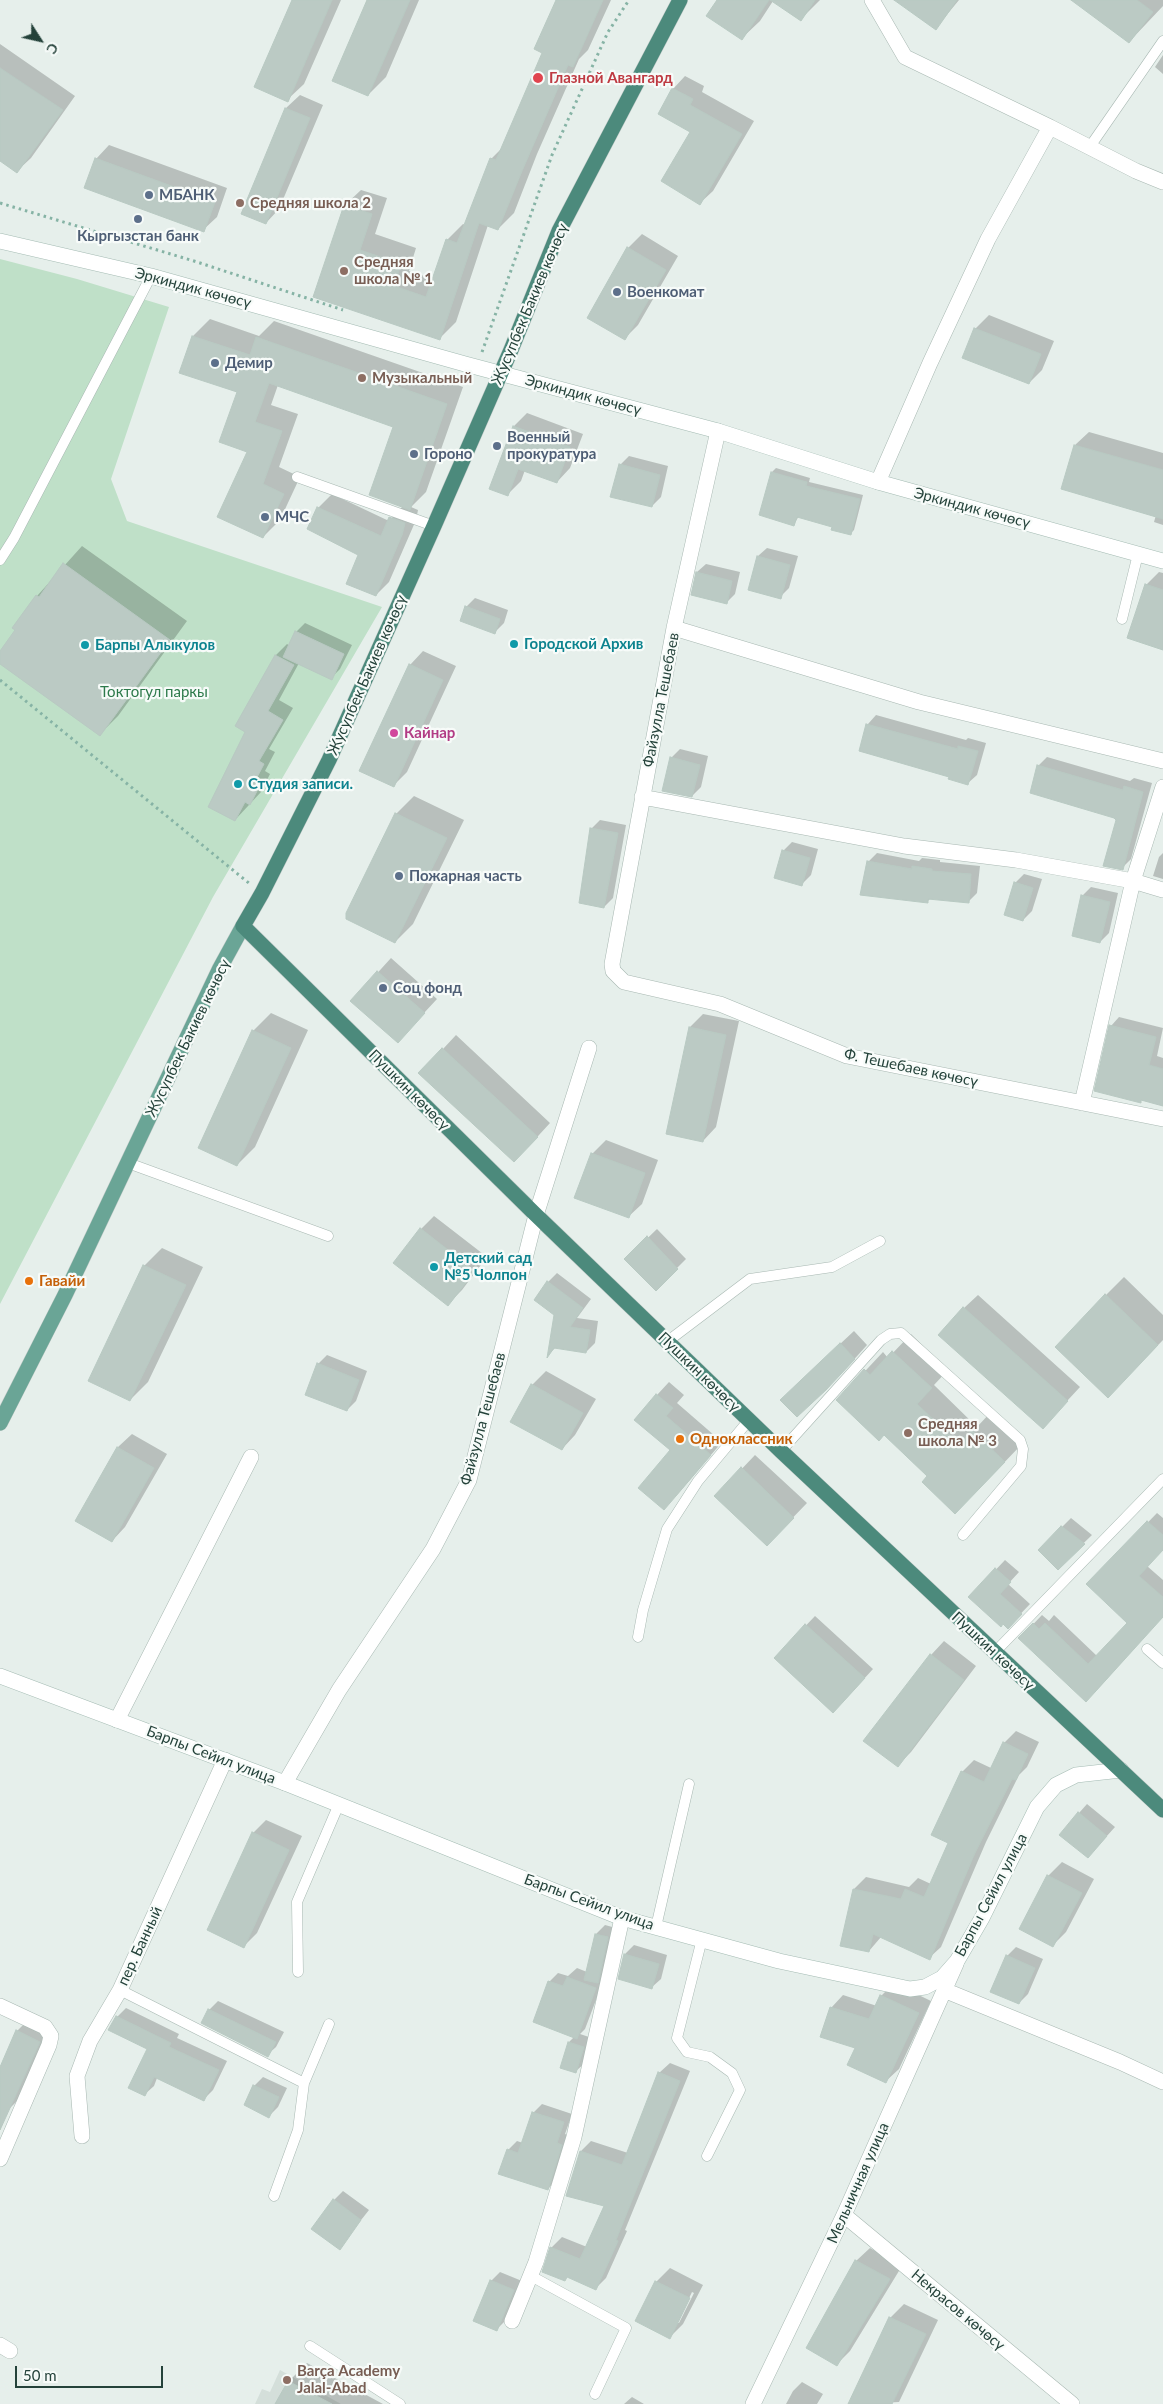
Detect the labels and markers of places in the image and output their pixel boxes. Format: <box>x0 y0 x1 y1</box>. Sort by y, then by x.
place label: Глазной Авангард <box>549 69 673 87</box>
marker: Глазной Авангард <box>531 71 545 85</box>
place label: МБАНК <box>159 186 215 204</box>
marker: МБАНК <box>143 189 155 201</box>
place label: Средняя школа 2 <box>250 194 371 212</box>
marker: Средняя школа 2 <box>234 197 246 209</box>
marker: Кыргызстан банк <box>132 213 144 225</box>
place label: Кыргызстан банк <box>77 227 199 245</box>
place label: Средняя школа № 1 <box>354 253 433 288</box>
marker: Средняя школа № 1 <box>338 265 350 277</box>
place label: Военкомат <box>627 283 704 301</box>
marker: Военкомат <box>611 286 623 298</box>
place label: Демир <box>225 354 273 372</box>
marker: Демир <box>209 357 221 369</box>
place label: Музыкальный <box>372 369 472 387</box>
marker: Музыкальный <box>356 372 368 384</box>
place label: Военный прокуратура <box>507 428 596 463</box>
marker: Военный прокуратура <box>491 440 503 452</box>
place label: Гороно <box>424 445 472 463</box>
marker: Гороно <box>408 448 420 460</box>
place label: МЧС <box>275 508 309 526</box>
marker: МЧС <box>259 511 271 523</box>
place label: Городской Архив <box>524 635 643 653</box>
place label: Барпы Алыкулов <box>95 636 215 654</box>
marker: Городской Архив <box>508 638 520 650</box>
marker: Барпы Алыкулов <box>79 639 91 651</box>
place label: Кайнар <box>404 724 455 742</box>
marker: Кайнар <box>388 727 400 739</box>
place label: Студия записи. <box>248 775 353 793</box>
marker: Студия записи. <box>232 778 244 790</box>
place label: Пожарная часть <box>409 867 522 885</box>
marker: Пожарная часть <box>393 870 405 882</box>
place label: Соц фонд <box>393 979 462 997</box>
marker: Соц фонд <box>377 982 389 994</box>
place label: Детский сад №5 Чолпон <box>444 1249 532 1284</box>
marker: Детский сад №5 Чолпон <box>428 1261 440 1273</box>
place label: Гавайи <box>39 1272 85 1290</box>
marker: Гавайи <box>23 1275 35 1287</box>
place label: Средняя школа № 3 <box>918 1415 997 1450</box>
marker: Средняя школа № 3 <box>902 1427 914 1439</box>
place label: Одноклассник <box>690 1430 793 1448</box>
marker: Одноклассник <box>674 1433 686 1445</box>
place label: Barça Academy Jalal-Abad <box>297 2362 400 2397</box>
marker: Barça Academy Jalal-Abad <box>281 2374 293 2386</box>

